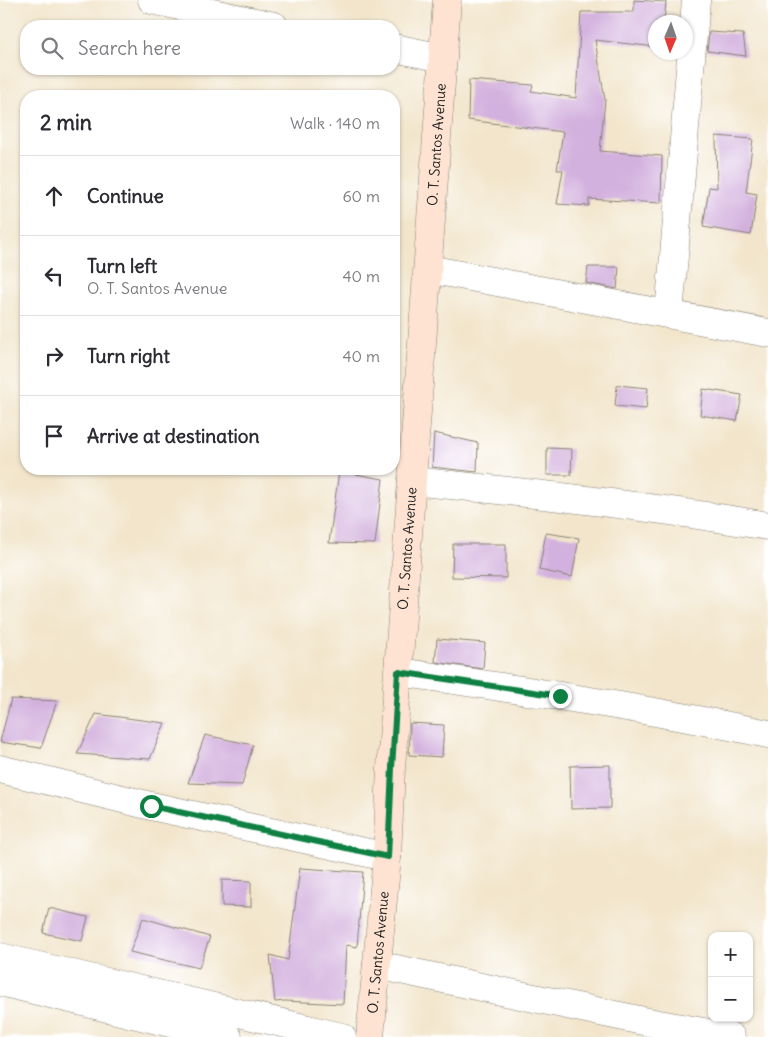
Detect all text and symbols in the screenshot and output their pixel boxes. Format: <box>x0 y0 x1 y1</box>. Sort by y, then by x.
north arrow <box>648 15 693 60</box>
search box <box>20 20 400 75</box>
icon: search <box>38 34 66 62</box>
text: Search here <box>78 36 181 60</box>
street label: O. T. Santos Avenue <box>423 83 450 206</box>
text: 2 min <box>40 109 92 136</box>
text: Walk · 140 m <box>290 113 380 133</box>
icon: ahead <box>40 182 68 210</box>
text: Continue <box>87 184 164 208</box>
text: 60 m <box>342 186 380 206</box>
text: Turn left <box>87 254 157 278</box>
icon: left <box>40 262 68 290</box>
text: 40 m <box>342 266 380 286</box>
text: O. T. Santos Avenue <box>87 278 227 298</box>
icon: right <box>40 342 68 370</box>
text: Turn right <box>87 344 170 368</box>
text: 40 m <box>342 346 380 366</box>
icon: arrive <box>40 422 68 450</box>
text: Arrive at destination <box>87 424 260 448</box>
street label: O. T. Santos Avenue <box>394 487 420 610</box>
route end <box>549 685 572 708</box>
route start <box>140 795 163 818</box>
street label: O. T. Santos Avenue <box>363 890 393 1014</box>
map controls <box>708 932 753 1022</box>
button: + <box>708 932 753 977</box>
button: − <box>708 977 753 1022</box>

